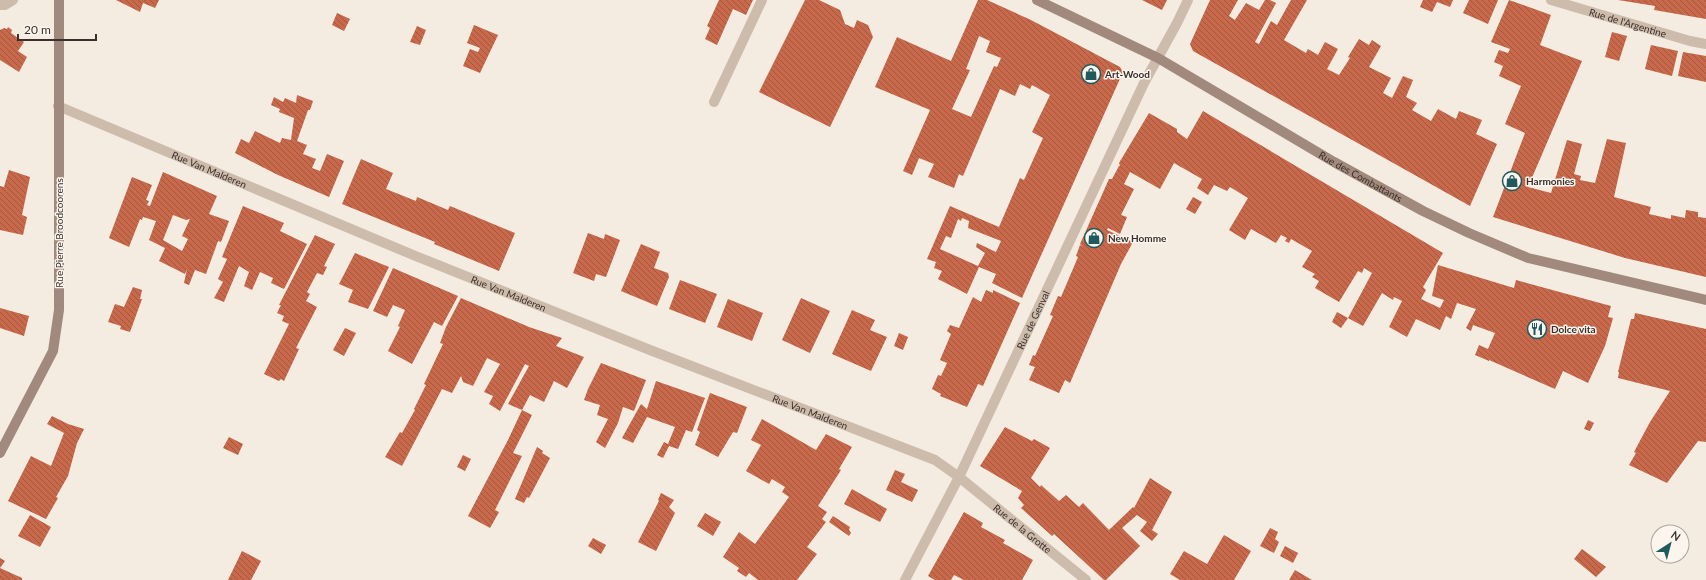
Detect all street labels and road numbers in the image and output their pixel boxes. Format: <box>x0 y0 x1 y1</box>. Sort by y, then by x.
street label: Rue de l'Argentine <box>1588 6 1668 40</box>
street label: Rue Van Malderen <box>170 148 248 190</box>
street label: Rue des Combattants <box>1317 148 1405 204</box>
street label: Rue Pierre Broodcoorens <box>53 178 65 288</box>
street label: Rue Van Malderen <box>469 273 548 314</box>
street label: Rue de Genval <box>1014 289 1052 351</box>
street label: Rue Van Malderen <box>771 392 850 432</box>
street label: Rue de la Grotte <box>991 501 1054 556</box>

